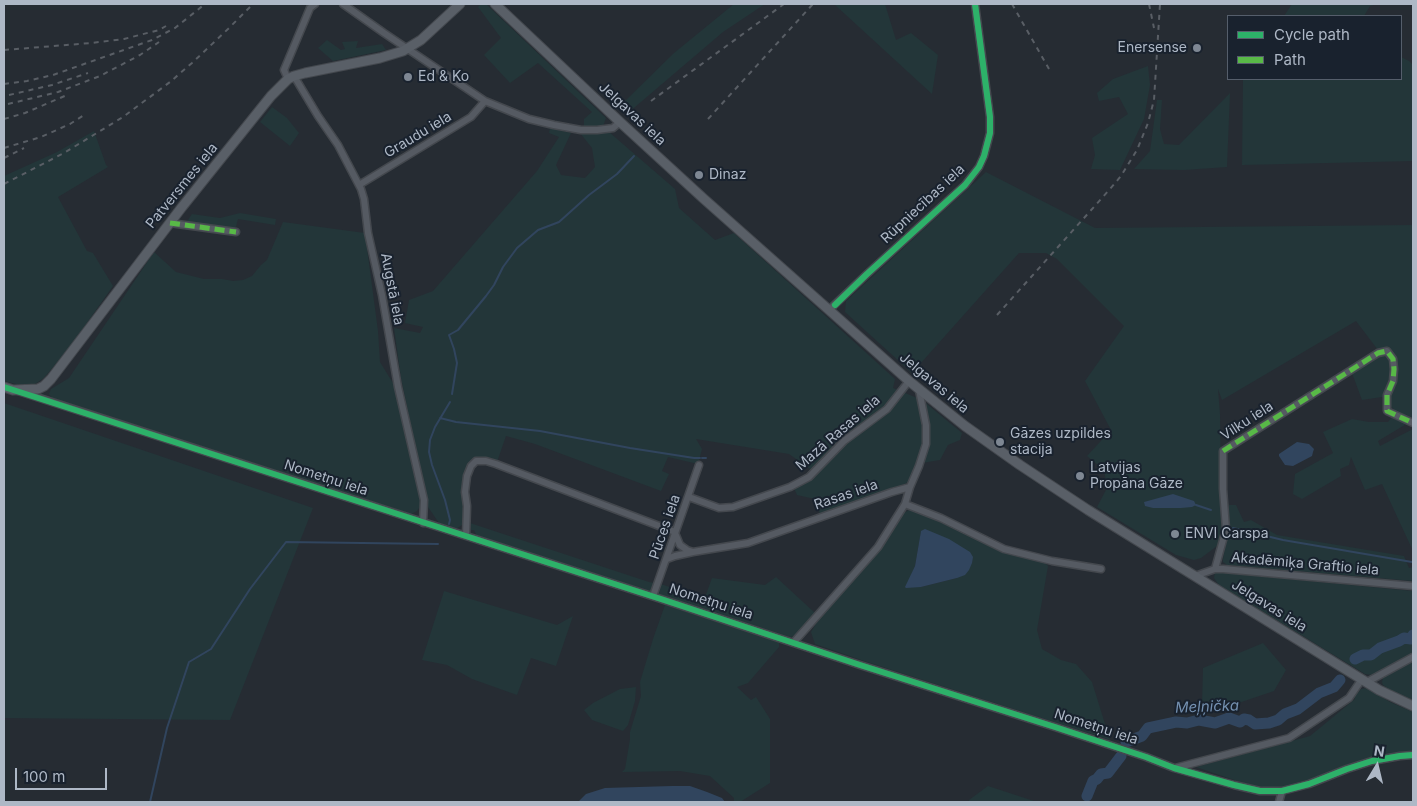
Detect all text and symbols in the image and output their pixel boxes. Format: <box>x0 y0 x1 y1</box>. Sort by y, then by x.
legend <box>1227 15 1402 80</box>
text: Cycle path <box>1274 25 1350 44</box>
place label: Enersense <box>1118 40 1187 56</box>
marker: Enersense <box>1191 42 1203 54</box>
text: Path <box>1274 50 1306 69</box>
place label: Ed & Ko <box>418 69 469 85</box>
marker: Ed & Ko <box>402 71 414 83</box>
street label: Jelgavas iela <box>595 79 669 149</box>
street label: Graudu iela <box>381 108 455 162</box>
street label: Patversmes iela <box>143 140 221 232</box>
street label: Rūpniecības iela <box>878 161 968 247</box>
place label: Dinaz <box>709 167 746 183</box>
marker: Dinaz <box>693 169 705 181</box>
street label: Augstā iela <box>377 251 407 327</box>
street label: Jelgavas iela <box>896 349 972 417</box>
street label: Mazā Rasas iela <box>792 392 884 474</box>
street label: Vilku iela <box>1218 398 1276 444</box>
place label: Gāzes uzpildes stacija <box>1010 426 1111 458</box>
marker: Gāzes uzpildes stacija <box>994 436 1006 448</box>
street label: Nometņu iela <box>282 457 370 499</box>
place label: Latvijas Propāna Gāze <box>1090 460 1183 492</box>
marker: Latvijas Propāna Gāze <box>1074 470 1086 482</box>
street label: Rasas iela <box>812 476 880 514</box>
street label: Pūces iela <box>646 492 684 562</box>
place label: ENVI Carspa <box>1185 526 1269 542</box>
marker: ENVI Carspa <box>1169 528 1181 540</box>
street label: Akadēmiķa Graftio iela <box>1230 549 1380 579</box>
street label: Jelgavas iela <box>1228 576 1310 636</box>
street label: Nometņu iela <box>667 581 755 623</box>
water label: Meļņička <box>1175 697 1239 717</box>
street label: Nometņu iela <box>1052 706 1140 748</box>
north arrow <box>1352 741 1402 791</box>
text: N <box>1373 741 1386 760</box>
scale bar <box>18 758 110 790</box>
text: 100 m <box>23 767 65 786</box>

